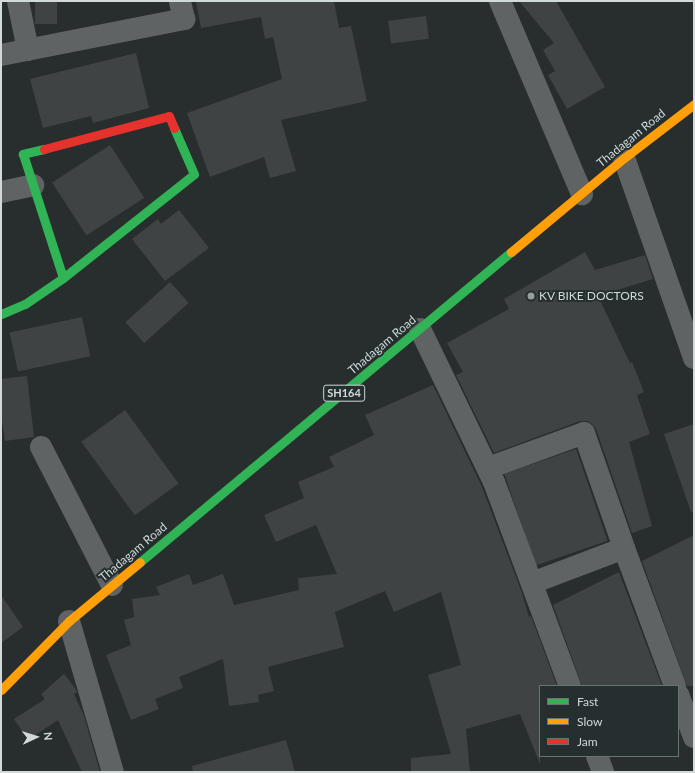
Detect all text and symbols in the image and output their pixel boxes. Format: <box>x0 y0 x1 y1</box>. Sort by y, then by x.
street label: Thadagam Road <box>594 106 668 170</box>
place label: KV BIKE DOCTORS <box>539 289 644 303</box>
marker: KV BIKE DOCTORS <box>526 291 536 301</box>
street label: Thadagam Road <box>345 312 419 378</box>
road number: SH164 <box>323 384 365 402</box>
street label: Thadagam Road <box>96 519 170 585</box>
legend <box>539 685 679 757</box>
text: Fast <box>577 694 598 709</box>
text: Slow <box>577 714 602 729</box>
north arrow <box>16 717 56 757</box>
text: N <box>42 731 55 741</box>
text: Jam <box>577 734 598 749</box>

